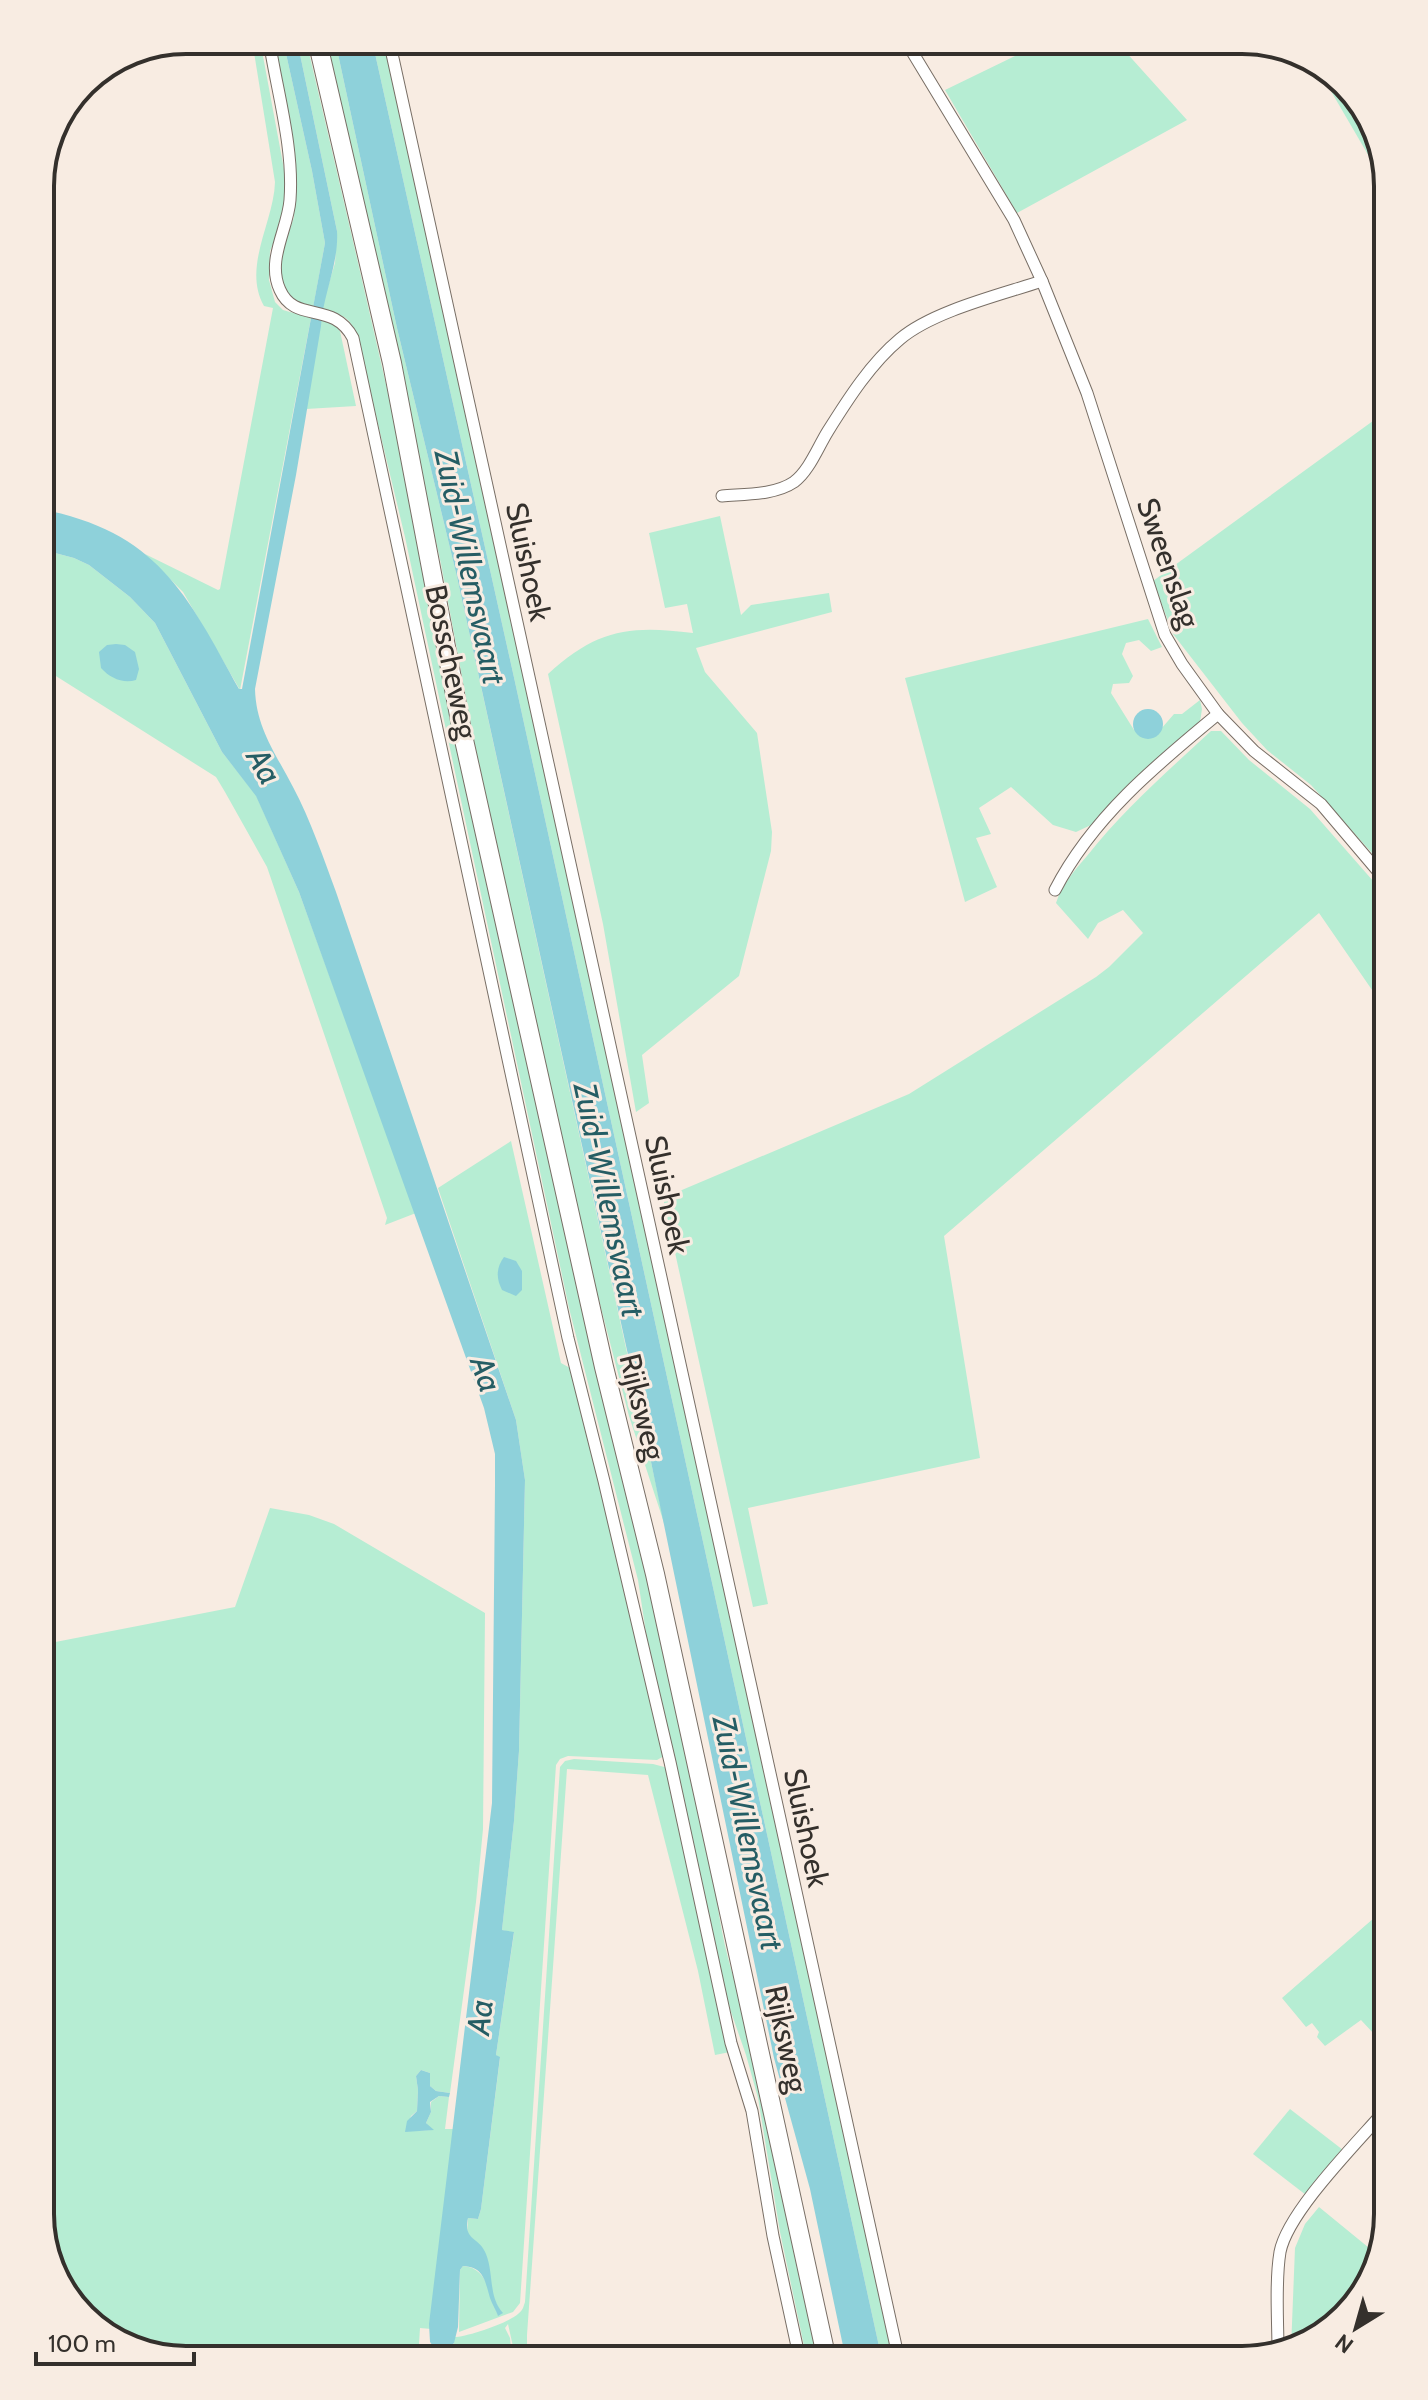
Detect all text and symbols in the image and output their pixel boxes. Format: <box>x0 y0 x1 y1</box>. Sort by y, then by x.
water label: Zuid-Willemsvaart <box>426 444 515 689</box>
street label: Sweenslag <box>1129 493 1208 634</box>
street label: Sluishoek <box>498 499 559 625</box>
street label: Bosscheweg <box>417 582 486 743</box>
water label: Aa <box>238 739 290 791</box>
water label: Zuid-Willemsvaart <box>565 1077 654 1322</box>
street label: Sluishoek <box>637 1132 698 1258</box>
water label: Aa <box>462 1349 511 1397</box>
street label: Rijksweg <box>611 1350 674 1465</box>
water label: Zuid-Willemsvaart <box>704 1710 793 1955</box>
street label: Sluishoek <box>776 1765 837 1891</box>
street label: Rijksweg <box>757 1982 816 2097</box>
water label: Aa <box>458 1997 501 2039</box>
north arrow <box>1316 2288 1396 2368</box>
scale bar <box>36 2316 194 2366</box>
text: N <box>1330 2328 1359 2359</box>
text: 100 m <box>48 2329 116 2358</box>

